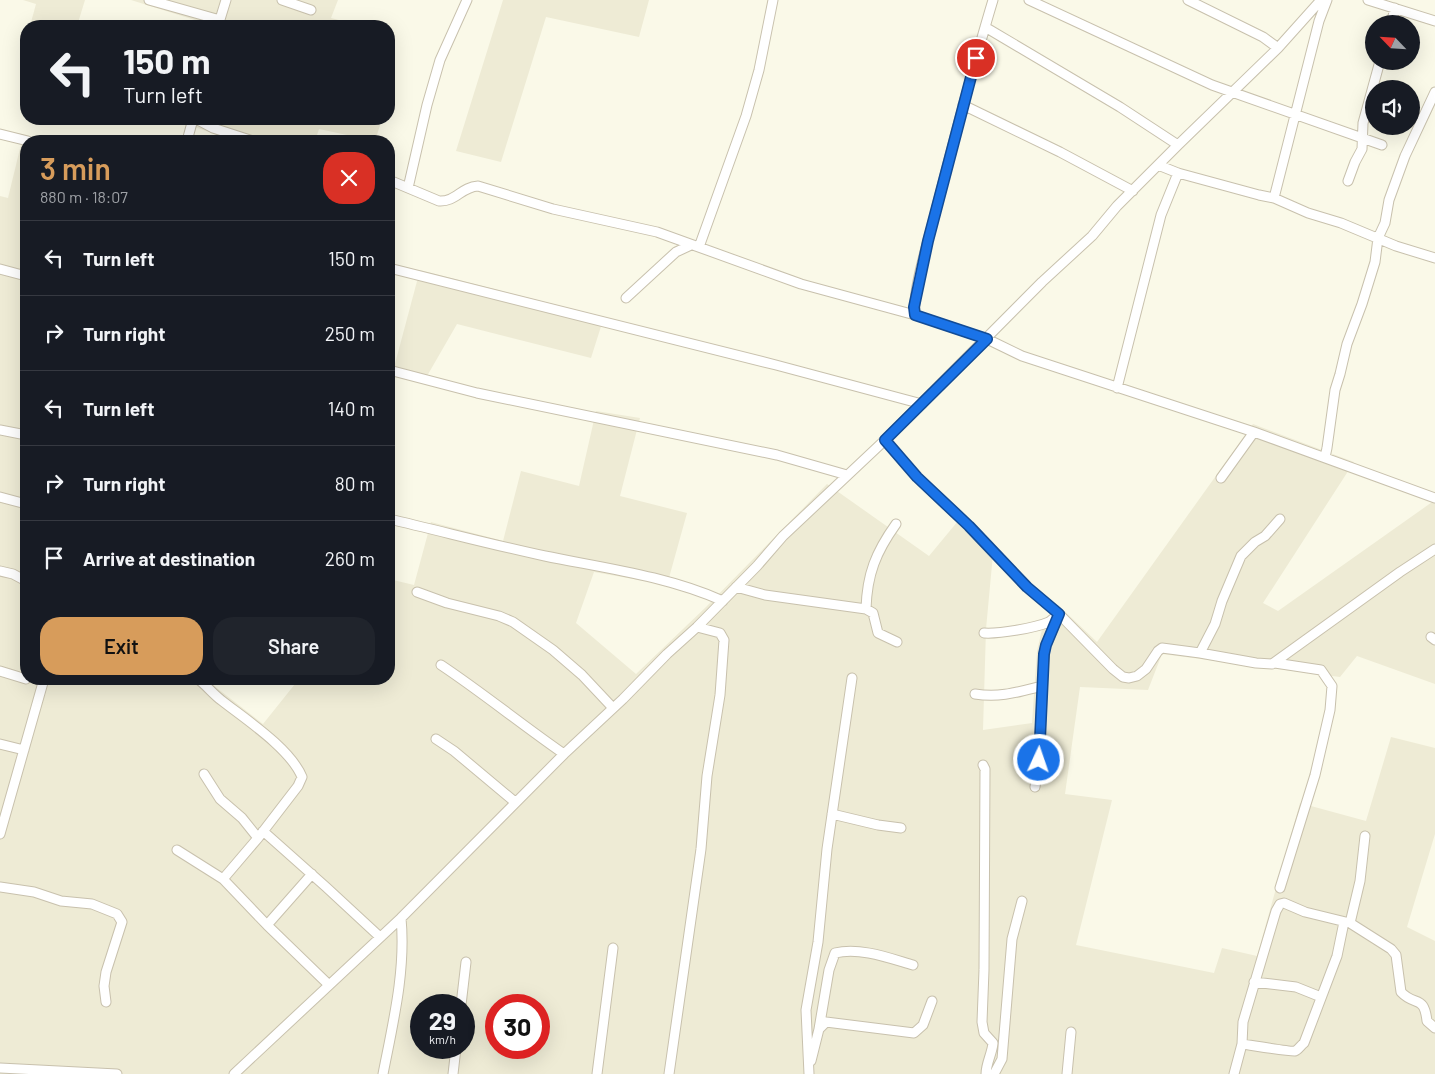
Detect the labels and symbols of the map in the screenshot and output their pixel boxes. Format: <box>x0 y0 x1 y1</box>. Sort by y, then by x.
north arrow <box>1365 15 1420 70</box>
pin <box>955 37 997 79</box>
position arrow <box>1012 733 1064 785</box>
speed limit sign: 30 <box>485 994 550 1059</box>

